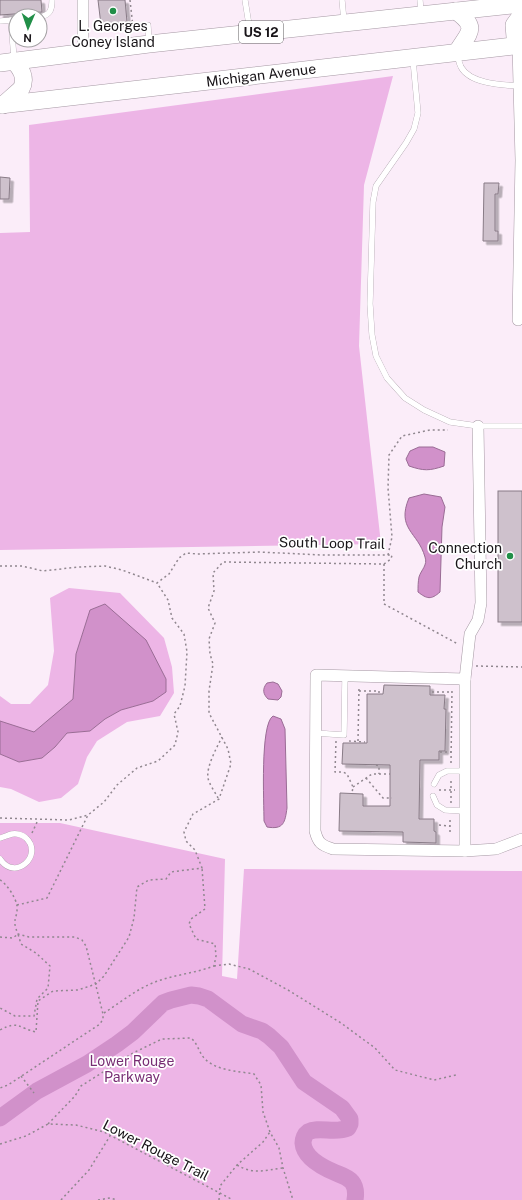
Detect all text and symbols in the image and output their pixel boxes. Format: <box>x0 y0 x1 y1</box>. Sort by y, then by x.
marker: L. Georges Coney Island <box>108 6 118 16</box>
north arrow <box>8 8 48 48</box>
place label: L. Georges Coney Island <box>71 18 155 50</box>
road number: US 12 <box>239 21 283 43</box>
text: N <box>23 32 32 44</box>
street label: Michigan Avenue <box>205 60 317 90</box>
street label: South Loop Trail <box>279 534 385 552</box>
place label: Connection Church <box>428 540 502 572</box>
marker: Connection Church <box>505 551 515 561</box>
park label: Lower Rouge Parkway <box>90 1053 174 1085</box>
street label: Lower Rouge Trail <box>100 1116 212 1184</box>

